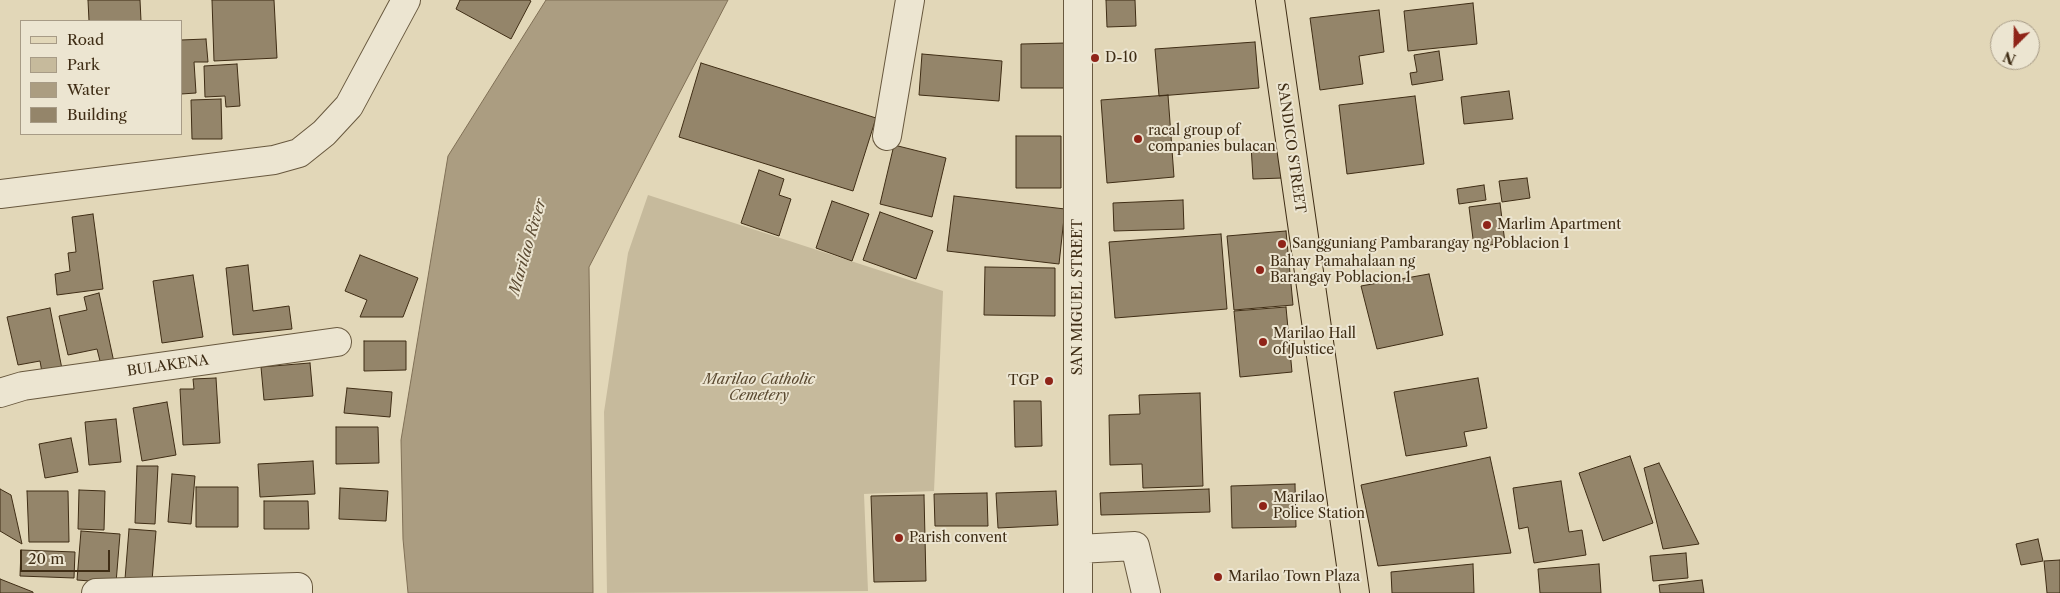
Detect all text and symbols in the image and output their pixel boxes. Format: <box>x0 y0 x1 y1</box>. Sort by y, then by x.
legend <box>20 20 182 135</box>
north arrow <box>1990 20 2040 70</box>
text: Road <box>67 30 104 49</box>
text: N <box>2000 47 2019 69</box>
place label: D-10 <box>1105 50 1137 66</box>
marker: D-10 <box>1089 52 1101 64</box>
text: Park <box>67 55 100 74</box>
text: Water <box>67 80 110 99</box>
street label: SANDICO STREET <box>1274 82 1308 214</box>
text: Building <box>67 105 127 124</box>
place label: racal group of companies bulacan <box>1148 123 1276 156</box>
marker: racal group of companies bulacan <box>1132 133 1144 145</box>
water label: Marilao River <box>506 197 550 297</box>
place label: Marlim Apartment <box>1497 217 1621 233</box>
street label: SAN MIGUEL STREET <box>1070 219 1086 375</box>
marker: Marlim Apartment <box>1481 219 1493 231</box>
place label: Sangguniang Pambarangay ng Poblacion 1 <box>1292 236 1569 252</box>
marker: Sangguniang Pambarangay ng Poblacion 1 <box>1276 238 1288 250</box>
place label: Bahay Pamahalaan ng Barangay Poblacion 1 <box>1270 254 1415 286</box>
marker: Bahay Pamahalaan ng Barangay Poblacion 1 <box>1254 264 1266 276</box>
place label: Marilao Hall of Justice <box>1273 326 1356 358</box>
marker: Marilao Hall of Justice <box>1257 336 1269 348</box>
street label: BULAKENA <box>126 352 210 380</box>
park label: Marilao Catholic Cemetery <box>703 372 815 404</box>
place label: TGP <box>1008 373 1039 389</box>
marker: TGP <box>1043 375 1055 387</box>
place label: Marilao Police Station <box>1273 490 1365 522</box>
marker: Marilao Police Station <box>1257 500 1269 512</box>
place label: Parish convent <box>909 530 1007 546</box>
marker: Parish convent <box>893 532 905 544</box>
scale bar <box>22 540 112 572</box>
text: 20 m <box>28 549 64 568</box>
place label: Marilao Town Plaza <box>1228 569 1360 585</box>
marker: Marilao Town Plaza <box>1212 571 1224 583</box>

